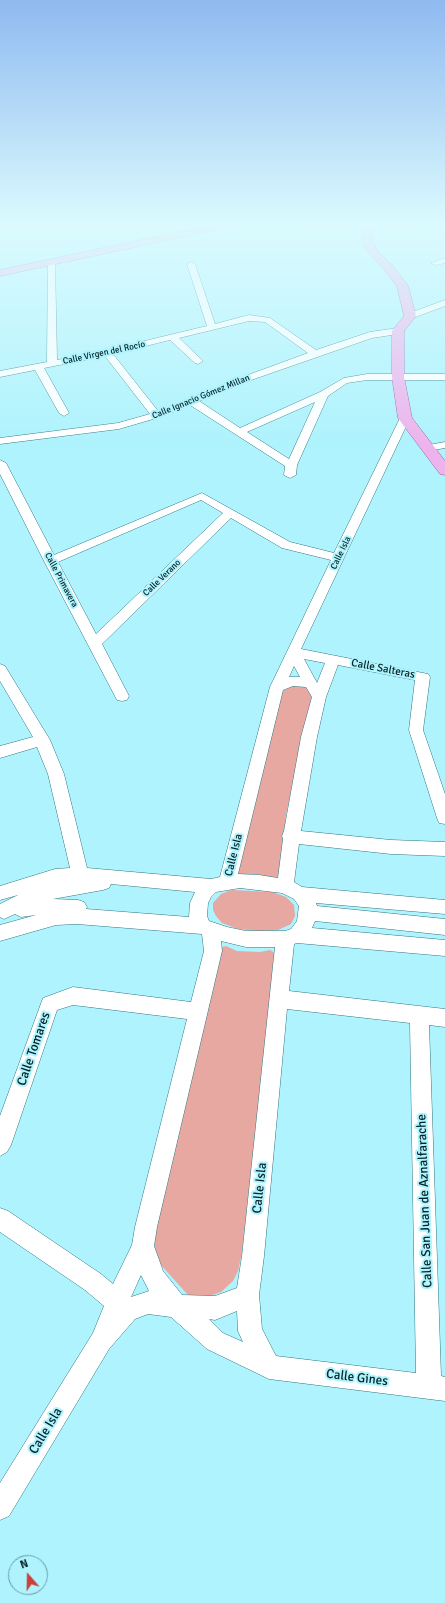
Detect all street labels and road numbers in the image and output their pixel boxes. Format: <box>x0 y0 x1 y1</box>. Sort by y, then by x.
street label: Calle Virgen del Rocío <box>62 339 146 367</box>
street label: Calle Ignacio Gómez Millan <box>151 372 251 422</box>
street label: Calle Isla <box>328 535 354 571</box>
street label: Calle Primavera <box>42 551 80 609</box>
street label: Calle Verano <box>141 557 183 599</box>
street label: Calle Salteras <box>350 656 416 682</box>
street label: Calle Isla <box>222 832 246 878</box>
street label: Calle Tomares <box>14 1010 54 1088</box>
street label: Calle San Juan de Aznalfarache <box>414 1114 436 1288</box>
street label: Calle Isla <box>250 1162 270 1214</box>
street label: Calle Gines <box>325 1366 389 1390</box>
street label: Calle Isla <box>26 1405 66 1457</box>

